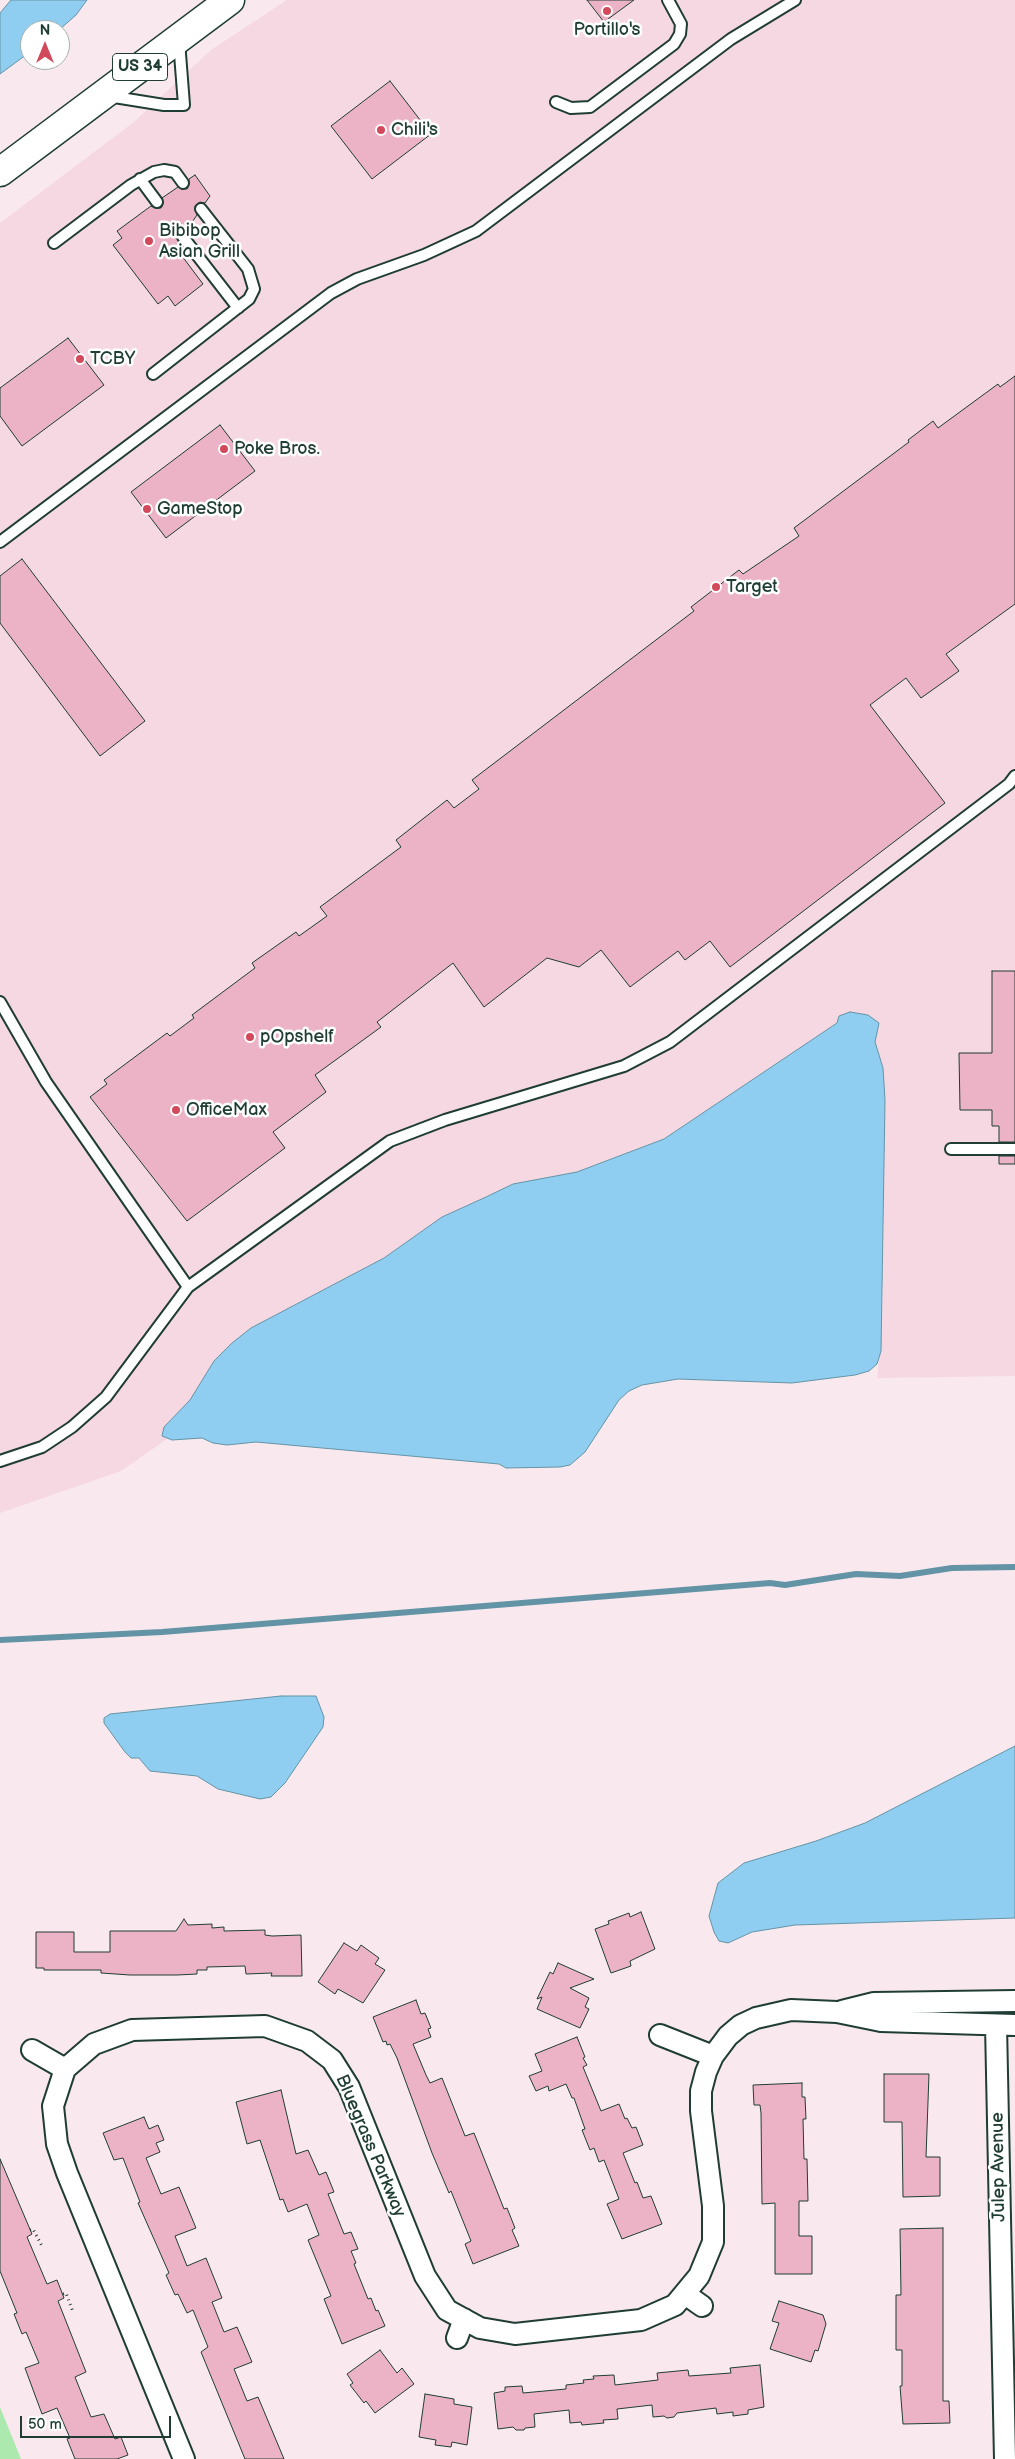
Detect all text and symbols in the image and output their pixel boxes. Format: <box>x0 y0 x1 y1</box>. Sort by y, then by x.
marker: Portillo's <box>601 5 613 17</box>
place label: Portillo's <box>574 19 640 41</box>
north arrow <box>20 20 70 70</box>
text: N <box>40 22 50 39</box>
road number: US 34 <box>112 54 168 80</box>
place label: Chili's <box>391 119 438 141</box>
marker: Chili's <box>375 124 387 136</box>
place label: Bibibop Asian Grill <box>159 220 240 262</box>
marker: Bibibop Asian Grill <box>143 235 155 247</box>
place label: TCBY <box>90 348 135 370</box>
marker: TCBY <box>74 353 86 365</box>
place label: Poke Bros. <box>234 438 320 460</box>
marker: Poke Bros. <box>218 443 230 455</box>
place label: GameStop <box>157 498 243 520</box>
marker: GameStop <box>141 503 153 515</box>
place label: Target <box>726 576 778 598</box>
marker: Target <box>710 581 722 593</box>
place label: pOpshelf <box>260 1026 334 1048</box>
marker: pOpshelf <box>244 1031 256 1043</box>
place label: OfficeMax <box>186 1099 267 1121</box>
marker: OfficeMax <box>170 1104 182 1116</box>
street label: Bluegrass Parkway <box>330 2071 410 2221</box>
street label: Julep Avenue <box>987 2112 1011 2222</box>
scale bar <box>22 2406 174 2438</box>
text: 50 m <box>28 2415 62 2434</box>

